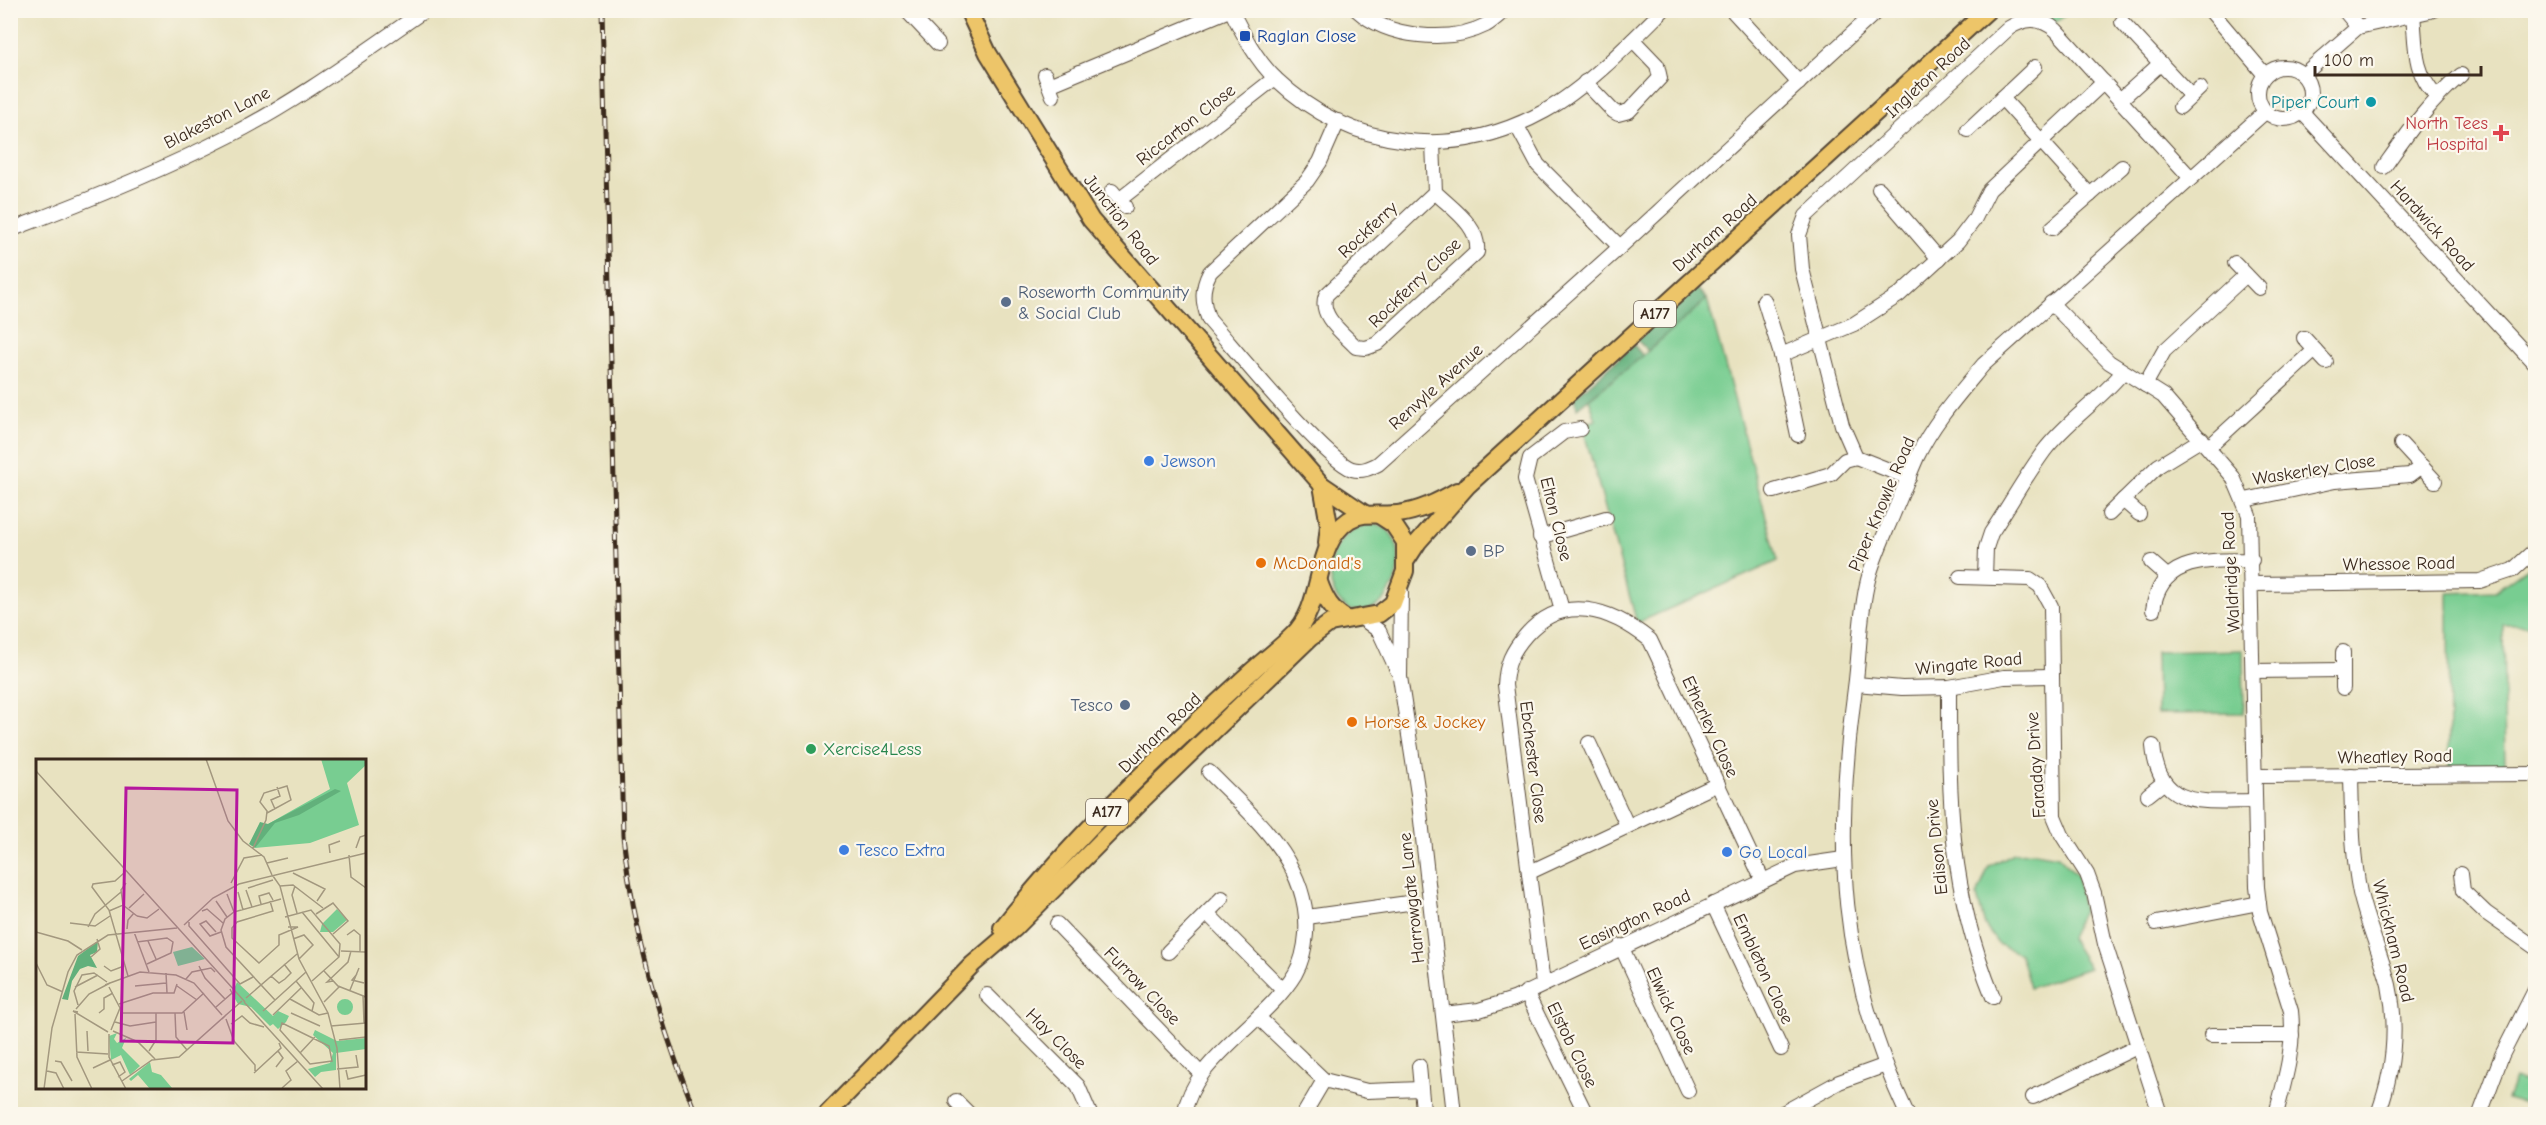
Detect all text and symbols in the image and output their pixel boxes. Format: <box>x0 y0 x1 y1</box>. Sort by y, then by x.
place label: Raglan Close <box>1257 26 1356 47</box>
marker: Raglan Close <box>1238 29 1252 43</box>
street label: Ingleton Road <box>1881 33 1975 123</box>
scale bar <box>2315 39 2482 77</box>
text: 100 m <box>2324 50 2374 71</box>
street label: Riccarton Close <box>1132 80 1240 170</box>
street label: Blakeston Lane <box>160 82 274 154</box>
place label: Piper Court <box>2271 92 2360 113</box>
marker: Piper Court <box>2364 95 2378 109</box>
place label: North Tees Hospital <box>2405 113 2488 155</box>
marker: North Tees Hospital <box>2492 124 2510 142</box>
street label: Junction Road <box>1079 170 1163 270</box>
street label: Hardwick Road <box>2386 176 2478 276</box>
street label: Durham Road <box>1668 190 1762 276</box>
street label: Rockferry <box>1334 197 1403 263</box>
street label: Rockferry Close <box>1364 234 1466 332</box>
place label: Roseworth Community & Social Club <box>1018 282 1190 324</box>
marker: Roseworth Community & Social Club <box>999 295 1013 309</box>
road number: A177 <box>1634 301 1676 327</box>
street label: Renvyle Avenue <box>1385 339 1487 435</box>
street label: Piper Knowle Road <box>1844 434 1920 574</box>
street label: Waskerley Close <box>2251 450 2377 490</box>
place label: Jewson <box>1161 451 1216 472</box>
marker: Jewson <box>1142 454 1156 468</box>
street label: Elton Close <box>1535 475 1577 563</box>
street label: Waldridge Road <box>2217 511 2245 633</box>
place label: BP <box>1483 541 1504 562</box>
marker: BP <box>1464 544 1478 558</box>
place label: McDonald's <box>1273 553 1361 574</box>
street label: Whessoe Road <box>2343 553 2455 575</box>
marker: McDonald's <box>1254 556 1268 570</box>
street label: Wingate Road <box>1915 648 2023 680</box>
street label: Etherley Close <box>1677 673 1743 781</box>
street label: Durham Road <box>1114 688 1206 778</box>
place label: Tesco <box>1070 695 1113 716</box>
marker: Tesco <box>1118 698 1132 712</box>
street label: Ebchester Close <box>1515 700 1551 824</box>
street label: Faraday Drive <box>2022 711 2050 819</box>
place label: Horse & Jockey <box>1364 712 1487 733</box>
marker: Horse & Jockey <box>1345 715 1359 729</box>
place label: Xercise4Less <box>823 739 922 760</box>
marker: Xercise4Less <box>804 742 818 756</box>
street label: Wheatley Road <box>2338 746 2452 768</box>
inset map <box>36 759 366 1089</box>
street label: Edison Drive <box>1922 798 1952 896</box>
road number: A177 <box>1086 799 1128 825</box>
street label: Harrowgate Lane <box>1395 831 1429 965</box>
place label: Tesco Extra <box>856 840 945 861</box>
place label: Go Local <box>1739 842 1808 863</box>
marker: Tesco Extra <box>837 843 851 857</box>
marker: Go Local <box>1720 845 1734 859</box>
street label: Whickham Road <box>2368 878 2418 1004</box>
street label: Easington Road <box>1576 885 1694 955</box>
street label: Embleton Close <box>1728 911 1798 1027</box>
street label: Furrow Close <box>1100 943 1184 1029</box>
street label: Elwick Close <box>1642 964 1700 1058</box>
street label: Elstob Close <box>1542 999 1602 1091</box>
street label: Hay Close <box>1021 1004 1091 1074</box>

